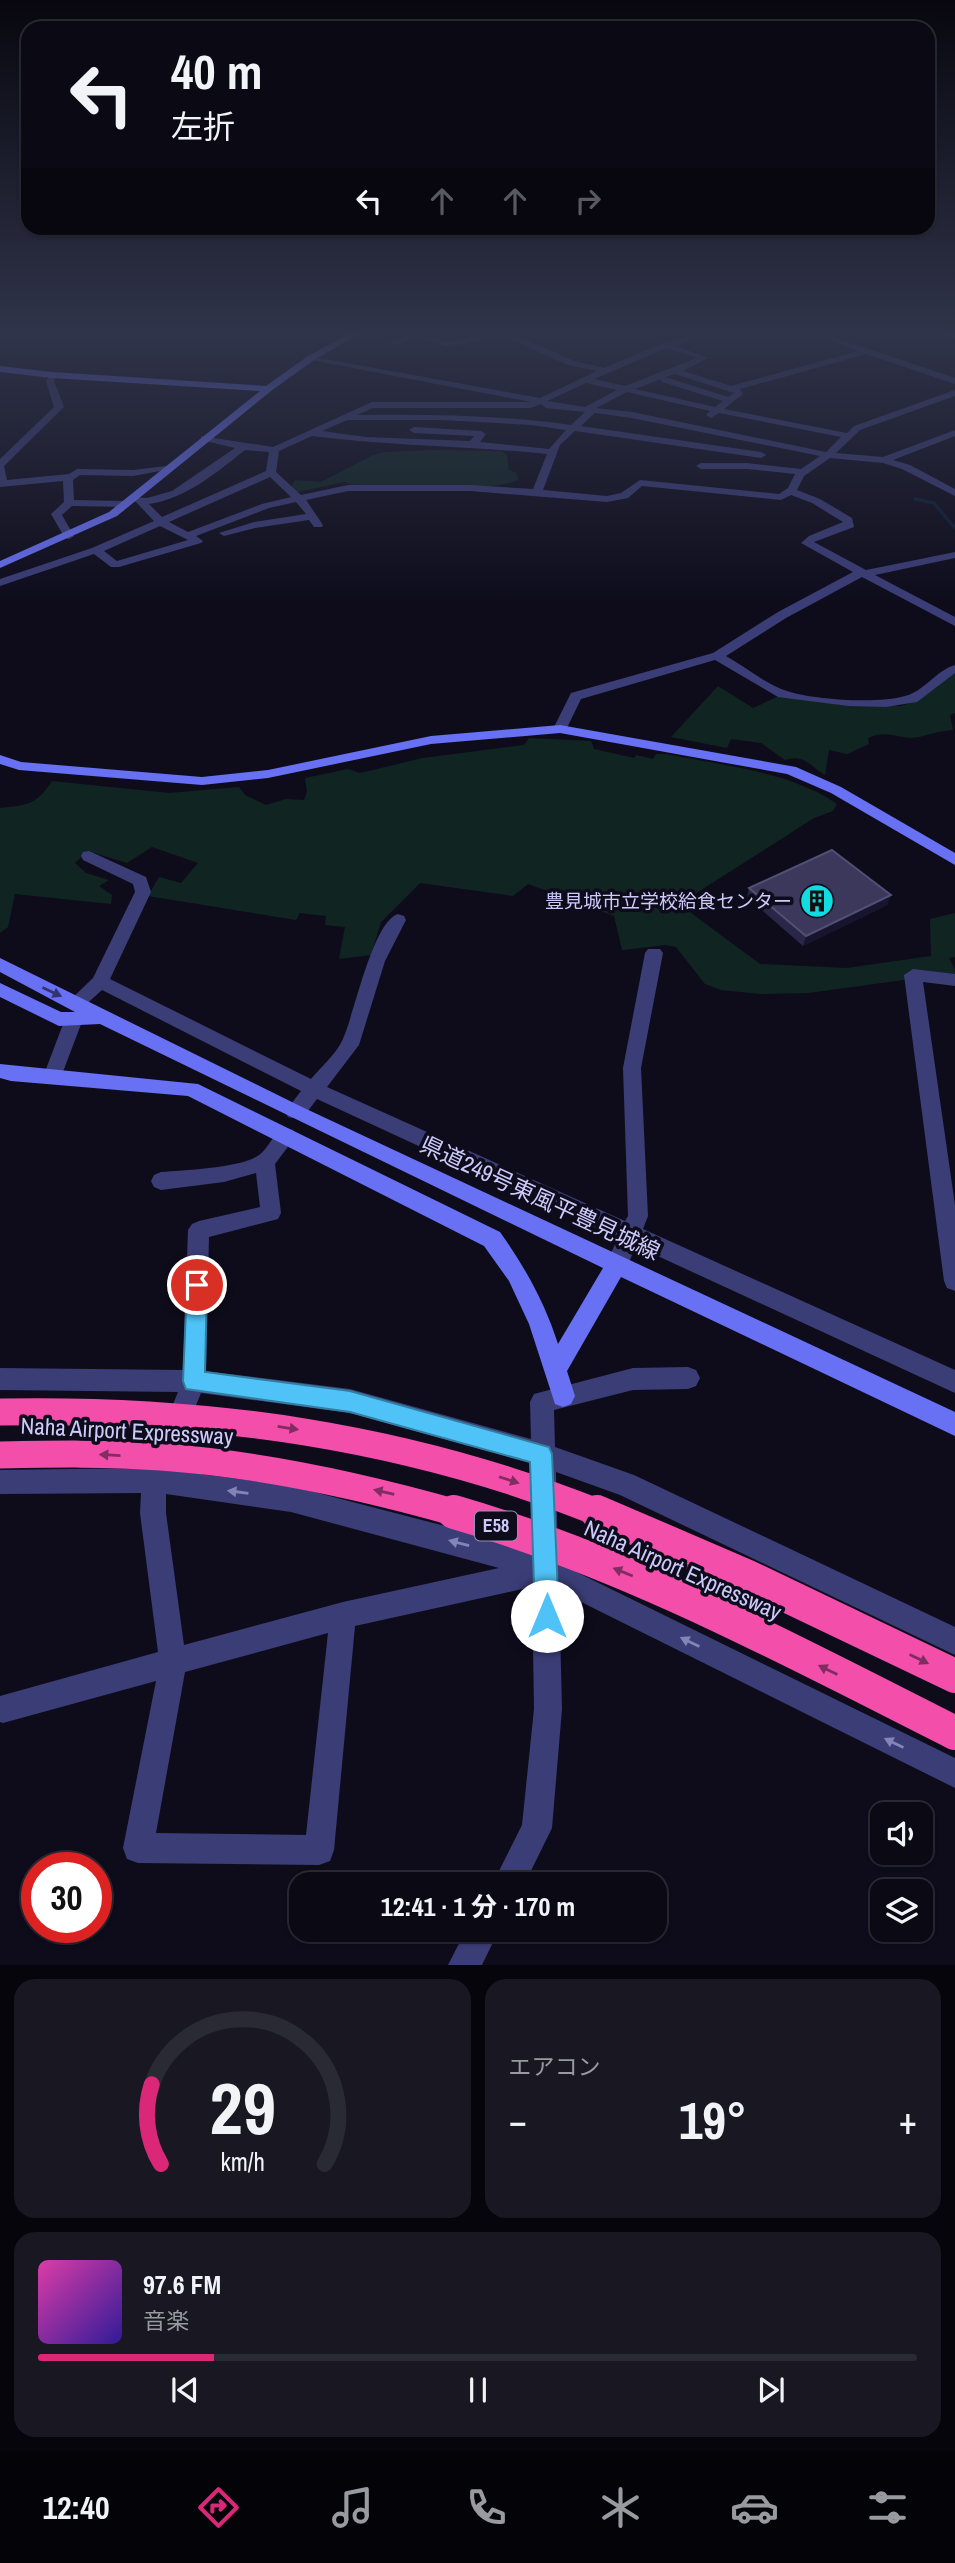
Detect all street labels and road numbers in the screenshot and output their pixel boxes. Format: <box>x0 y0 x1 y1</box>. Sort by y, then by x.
street label: 県道249号東風平豊見城線 <box>415 1128 665 1267</box>
street label: Naha Airport Expressway <box>20 1409 235 1452</box>
road number: E58 <box>475 1512 517 1540</box>
street label: Naha Airport Expressway <box>580 1512 787 1627</box>

